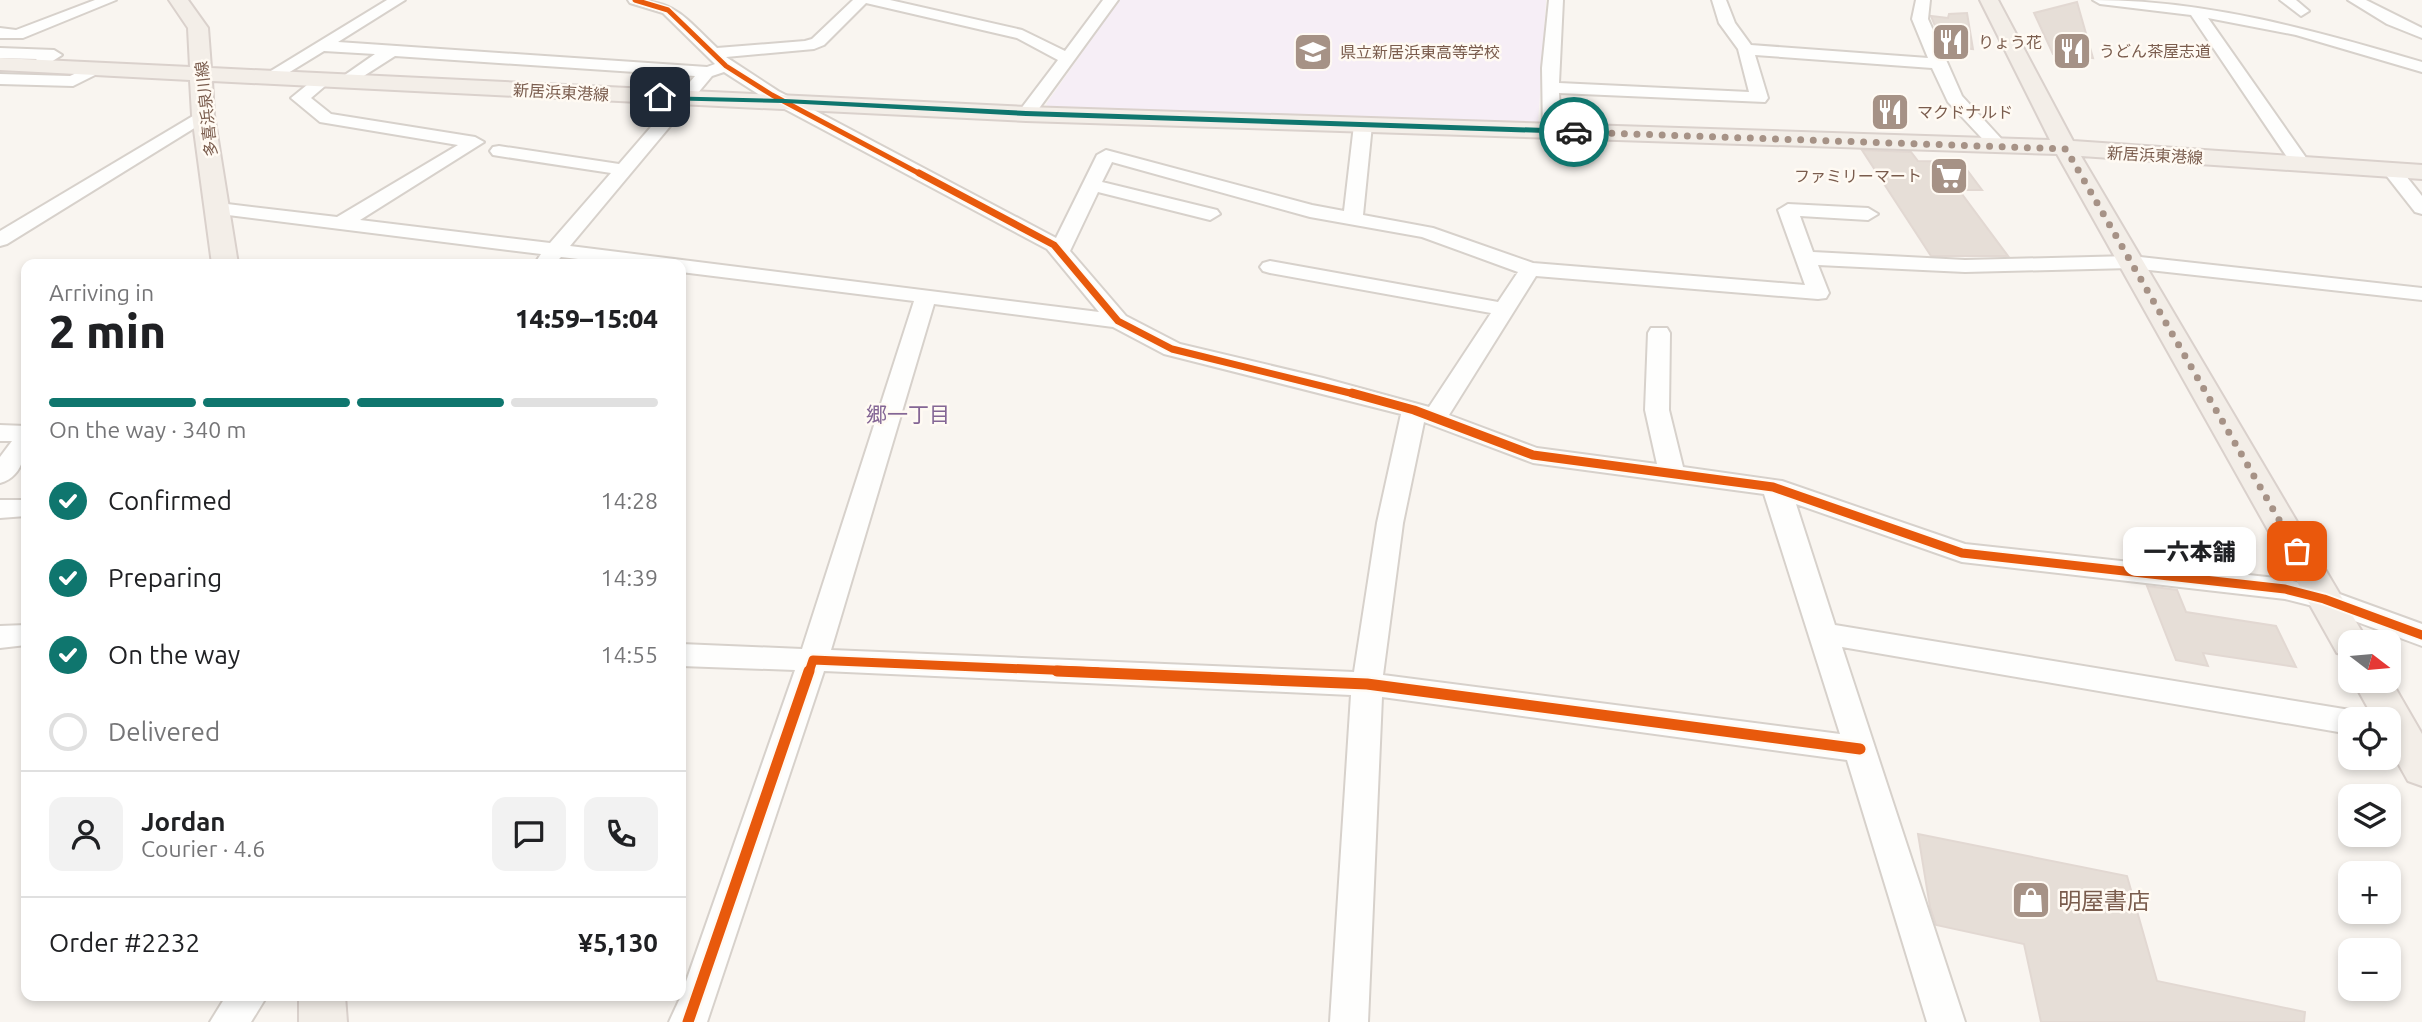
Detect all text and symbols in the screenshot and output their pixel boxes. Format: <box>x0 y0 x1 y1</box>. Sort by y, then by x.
restaurant icon: りょう花 <box>1930 21 1972 63</box>
restaurant icon: うどん茶屋志道 <box>2051 30 2093 72</box>
school or university icon: 県立新居浜東高等学校 <box>1292 31 1334 73</box>
place label: りょう花 <box>1978 33 2042 51</box>
place label: うどん茶屋志道 <box>2099 42 2211 60</box>
place label: 県立新居浜東高等学校 <box>1340 43 1500 61</box>
street label: 多喜浜泉川線 <box>192 60 220 158</box>
pin <box>630 67 690 127</box>
icon: home <box>641 78 679 116</box>
street label: 新居浜東港線 <box>513 80 609 104</box>
restaurant icon: マクドナルド <box>1869 91 1911 133</box>
courier <box>1539 97 1609 167</box>
place label: マクドナルド <box>1917 103 2013 121</box>
icon: car <box>1555 113 1593 151</box>
street label: 新居浜東港線 <box>2107 143 2203 167</box>
supermarket icon: ファミリーマート <box>1928 155 1970 197</box>
place label: ファミリーマート <box>1794 167 1922 185</box>
text: Arriving in <box>49 280 154 305</box>
text: 14:59–15:04 <box>515 304 658 333</box>
text: 2 min <box>49 305 166 357</box>
district label: 郷一丁目 <box>866 402 950 426</box>
text: On the way · 340 m <box>49 417 246 442</box>
icon: check <box>49 482 87 520</box>
text: Confirmed <box>108 486 232 515</box>
text: 14:28 <box>600 488 658 513</box>
pin <box>2267 521 2327 581</box>
callout: 一六本舗 <box>2122 526 2255 576</box>
icon: bag <box>2278 532 2316 570</box>
text: 一六本舗 <box>2144 539 2236 564</box>
icon: check <box>49 559 87 597</box>
text: Preparing <box>108 563 222 592</box>
text: 14:39 <box>600 565 658 590</box>
north arrow <box>2338 630 2401 693</box>
map controls <box>2338 630 2401 1001</box>
icon: check <box>49 636 87 674</box>
text: On the way <box>108 640 240 669</box>
text: 14:55 <box>600 642 658 667</box>
button: locate <box>2338 707 2401 770</box>
text: Delivered <box>108 717 220 746</box>
button: layers <box>2338 784 2401 847</box>
button: person <box>49 797 123 871</box>
button: chat <box>492 797 566 871</box>
button: phone <box>584 797 658 871</box>
text: Jordan <box>141 807 226 836</box>
text: Courier · 4.6 <box>141 836 265 861</box>
button: + <box>2338 861 2401 924</box>
shop icon: 明屋書店 <box>2010 879 2052 921</box>
place label: 明屋書店 <box>2058 888 2150 913</box>
text: Order #2232 <box>49 928 200 957</box>
text: ¥5,130 <box>578 928 658 957</box>
button: − <box>2338 938 2401 1001</box>

